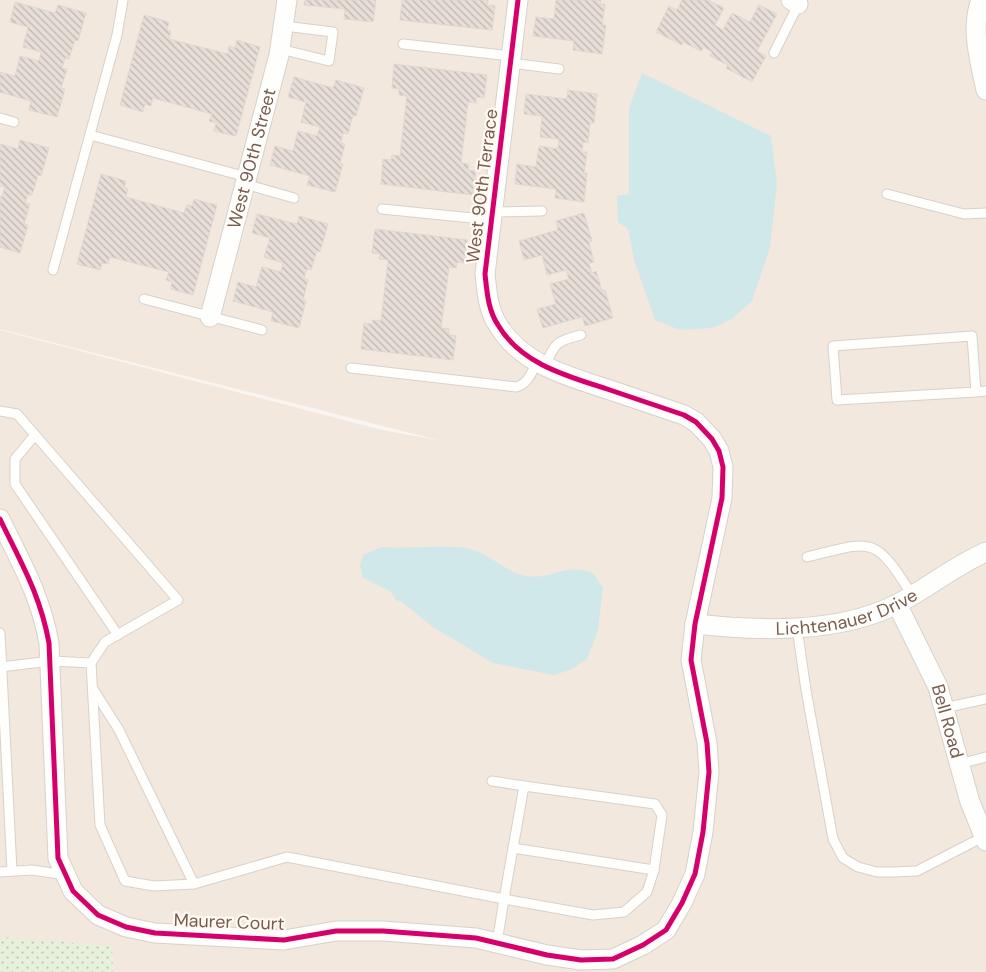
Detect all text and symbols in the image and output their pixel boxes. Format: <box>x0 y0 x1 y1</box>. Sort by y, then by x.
street label: West 90th Street <box>222 86 282 231</box>
street label: West 90th Terrace <box>461 107 503 265</box>
street label: Lichtenauer Drive <box>775 583 922 641</box>
street label: Bell Road <box>926 681 969 761</box>
street label: Maurer Court <box>173 908 285 936</box>

